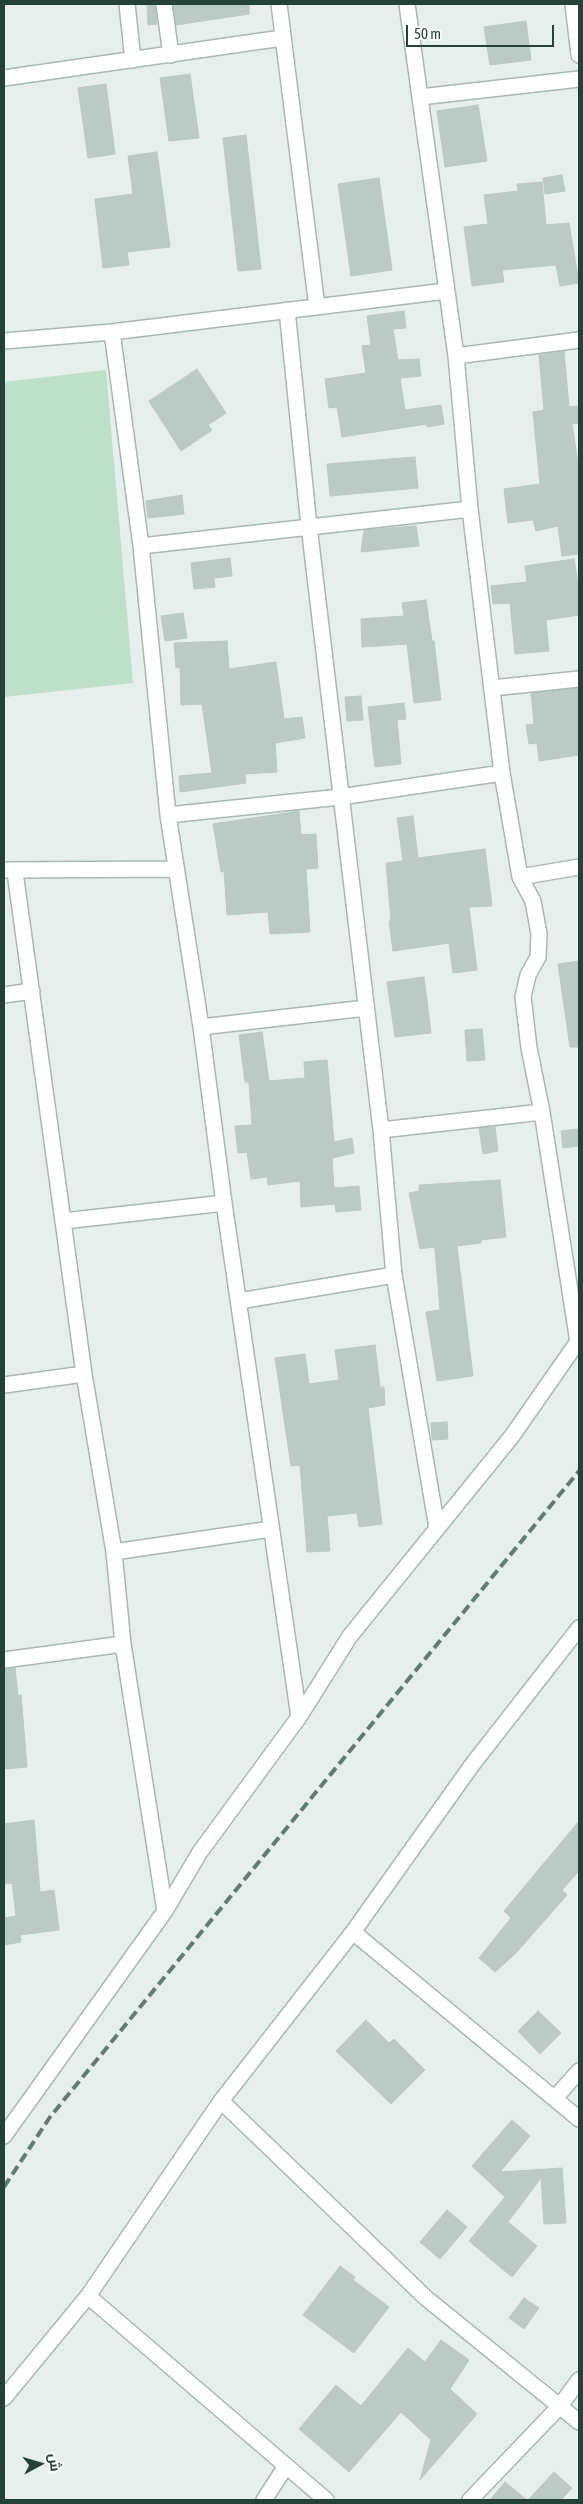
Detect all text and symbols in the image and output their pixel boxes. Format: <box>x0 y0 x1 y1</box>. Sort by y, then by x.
scale bar <box>408 15 556 47</box>
text: 50 m <box>414 25 441 42</box>
north arrow <box>15 2439 65 2489</box>
text: ش <box>46 2453 64 2472</box>

